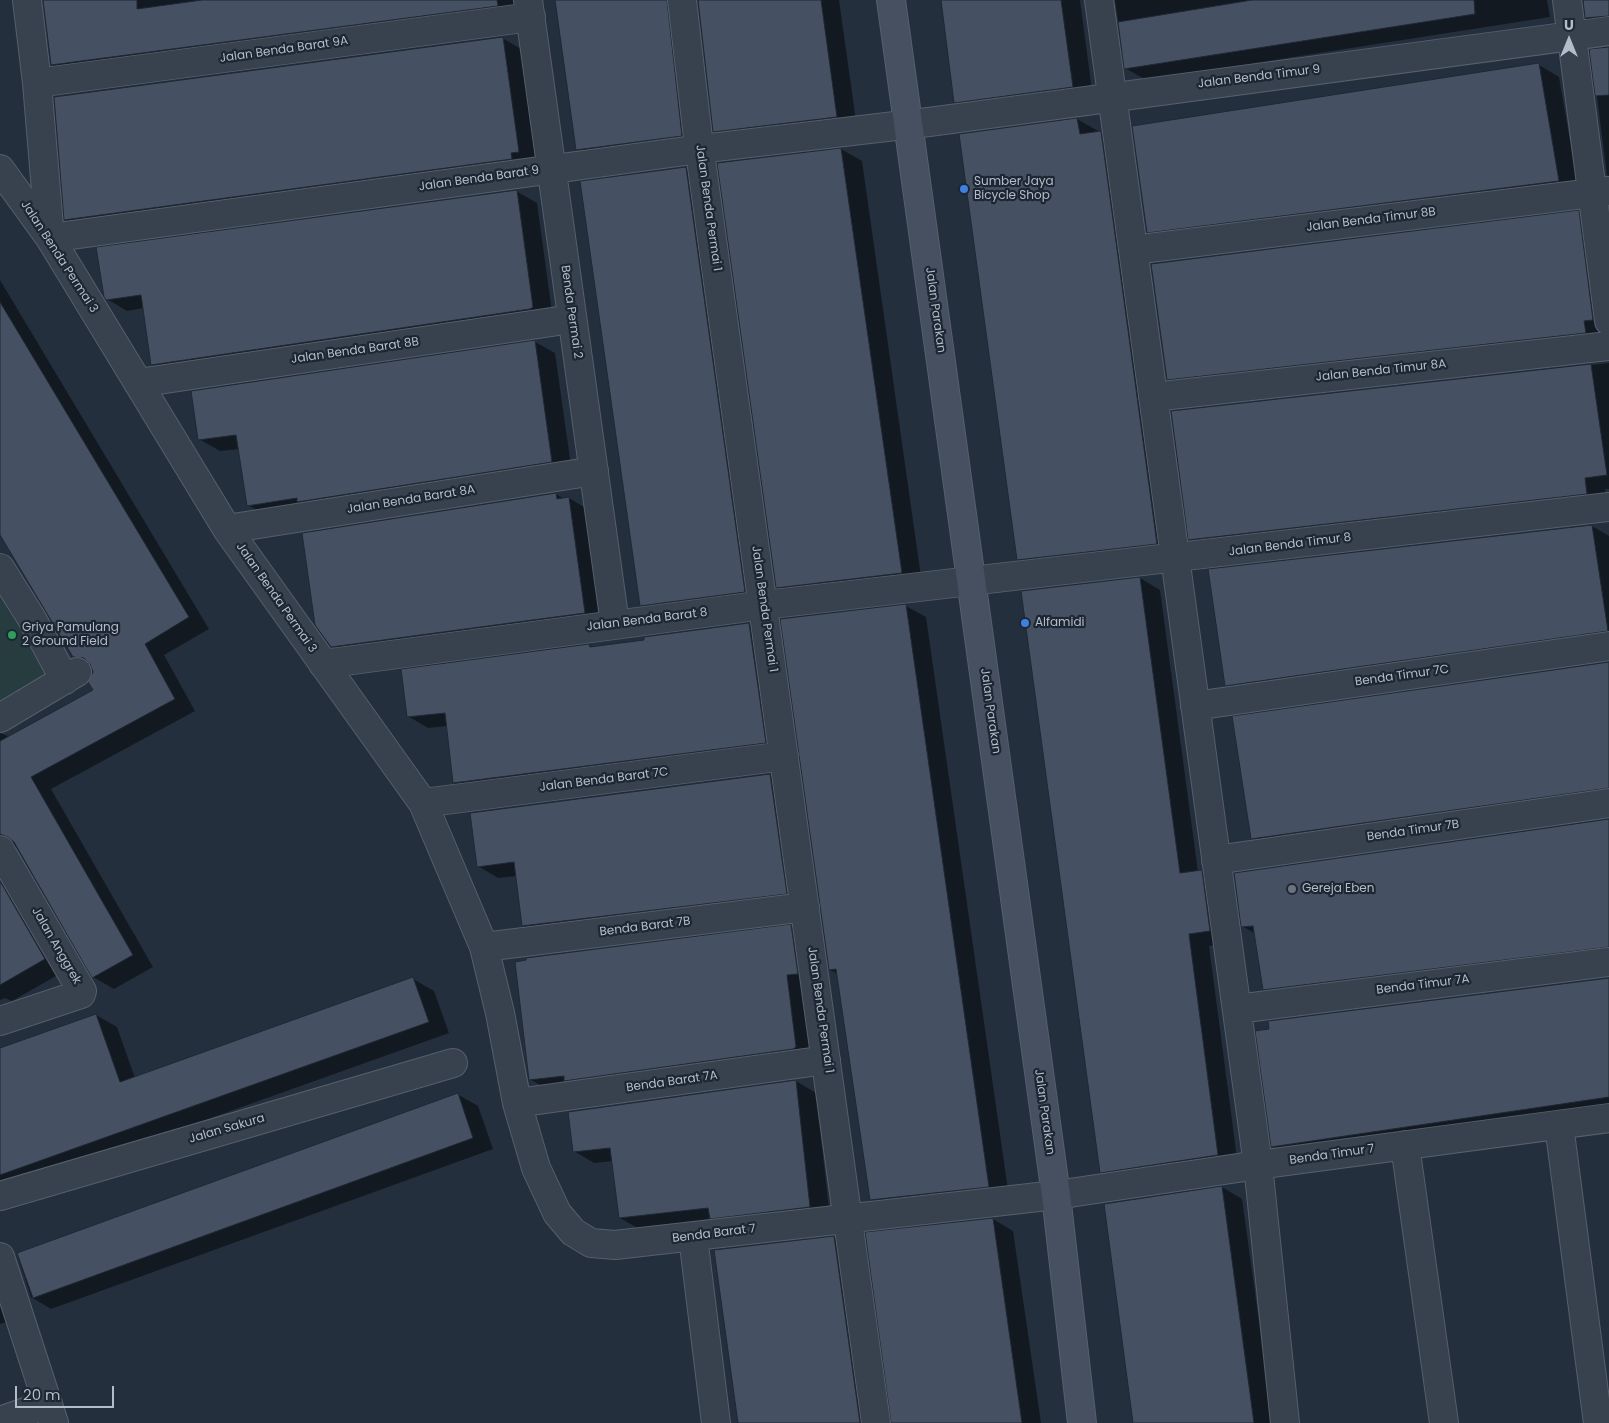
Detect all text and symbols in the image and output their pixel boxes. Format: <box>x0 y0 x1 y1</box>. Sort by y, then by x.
north arrow <box>1544 15 1594 65</box>
text: U <box>1564 15 1574 35</box>
street label: Jalan Benda Barat 9A <box>219 34 349 66</box>
street label: Jalan Benda Timur 9 <box>1197 62 1321 92</box>
street label: Jalan Benda Permai 1 <box>692 144 724 272</box>
street label: Jalan Benda Barat 9 <box>418 163 540 195</box>
place label: Sumber Jaya Bicycle Shop <box>974 175 1054 203</box>
marker: Sumber Jaya Bicycle Shop <box>958 183 970 195</box>
street label: Jalan Benda Permai 3 <box>17 198 101 316</box>
street label: Jalan Benda Timur 8B <box>1305 205 1437 235</box>
street label: Benda Permai 2 <box>557 264 585 360</box>
street label: Jalan Parakan <box>922 266 948 354</box>
street label: Jalan Benda Barat 8B <box>290 335 420 367</box>
street label: Jalan Benda Timur 8A <box>1315 357 1447 385</box>
street label: Jalan Benda Barat 8A <box>346 483 476 517</box>
street label: Jalan Benda Timur 8 <box>1228 530 1352 560</box>
street label: Jalan Benda Permai 3 <box>233 540 319 656</box>
street label: Jalan Benda Permai 1 <box>748 545 780 673</box>
street label: Jalan Benda Barat 8 <box>586 605 708 635</box>
place label: Alfamidi <box>1035 616 1084 630</box>
marker: Alfamidi <box>1019 617 1031 629</box>
place label: Griya Pamulang 2 Ground Field <box>22 621 119 649</box>
marker: Griya Pamulang 2 Ground Field <box>6 629 18 641</box>
street label: Benda Timur 7C <box>1354 662 1450 690</box>
street label: Jalan Parakan <box>977 667 1003 755</box>
street label: Jalan Benda Barat 7C <box>539 765 669 795</box>
street label: Benda Timur 7B <box>1366 817 1460 845</box>
place label: Gereja Eben <box>1302 882 1374 896</box>
marker: Gereja Eben <box>1286 883 1298 895</box>
street label: Jalan Anggrek <box>28 905 84 987</box>
street label: Benda Barat 7B <box>599 914 691 940</box>
street label: Jalan Benda Permai 1 <box>804 946 836 1074</box>
street label: Benda Timur 7A <box>1376 972 1470 998</box>
street label: Benda Barat 7A <box>625 1068 719 1096</box>
street label: Jalan Parakan <box>1031 1068 1057 1156</box>
street label: Jalan Sakura <box>188 1111 266 1147</box>
street label: Benda Timur 7 <box>1289 1142 1375 1168</box>
street label: Benda Barat 7 <box>671 1222 757 1246</box>
scale bar <box>18 1376 116 1408</box>
text: 20 m <box>23 1384 61 1405</box>

